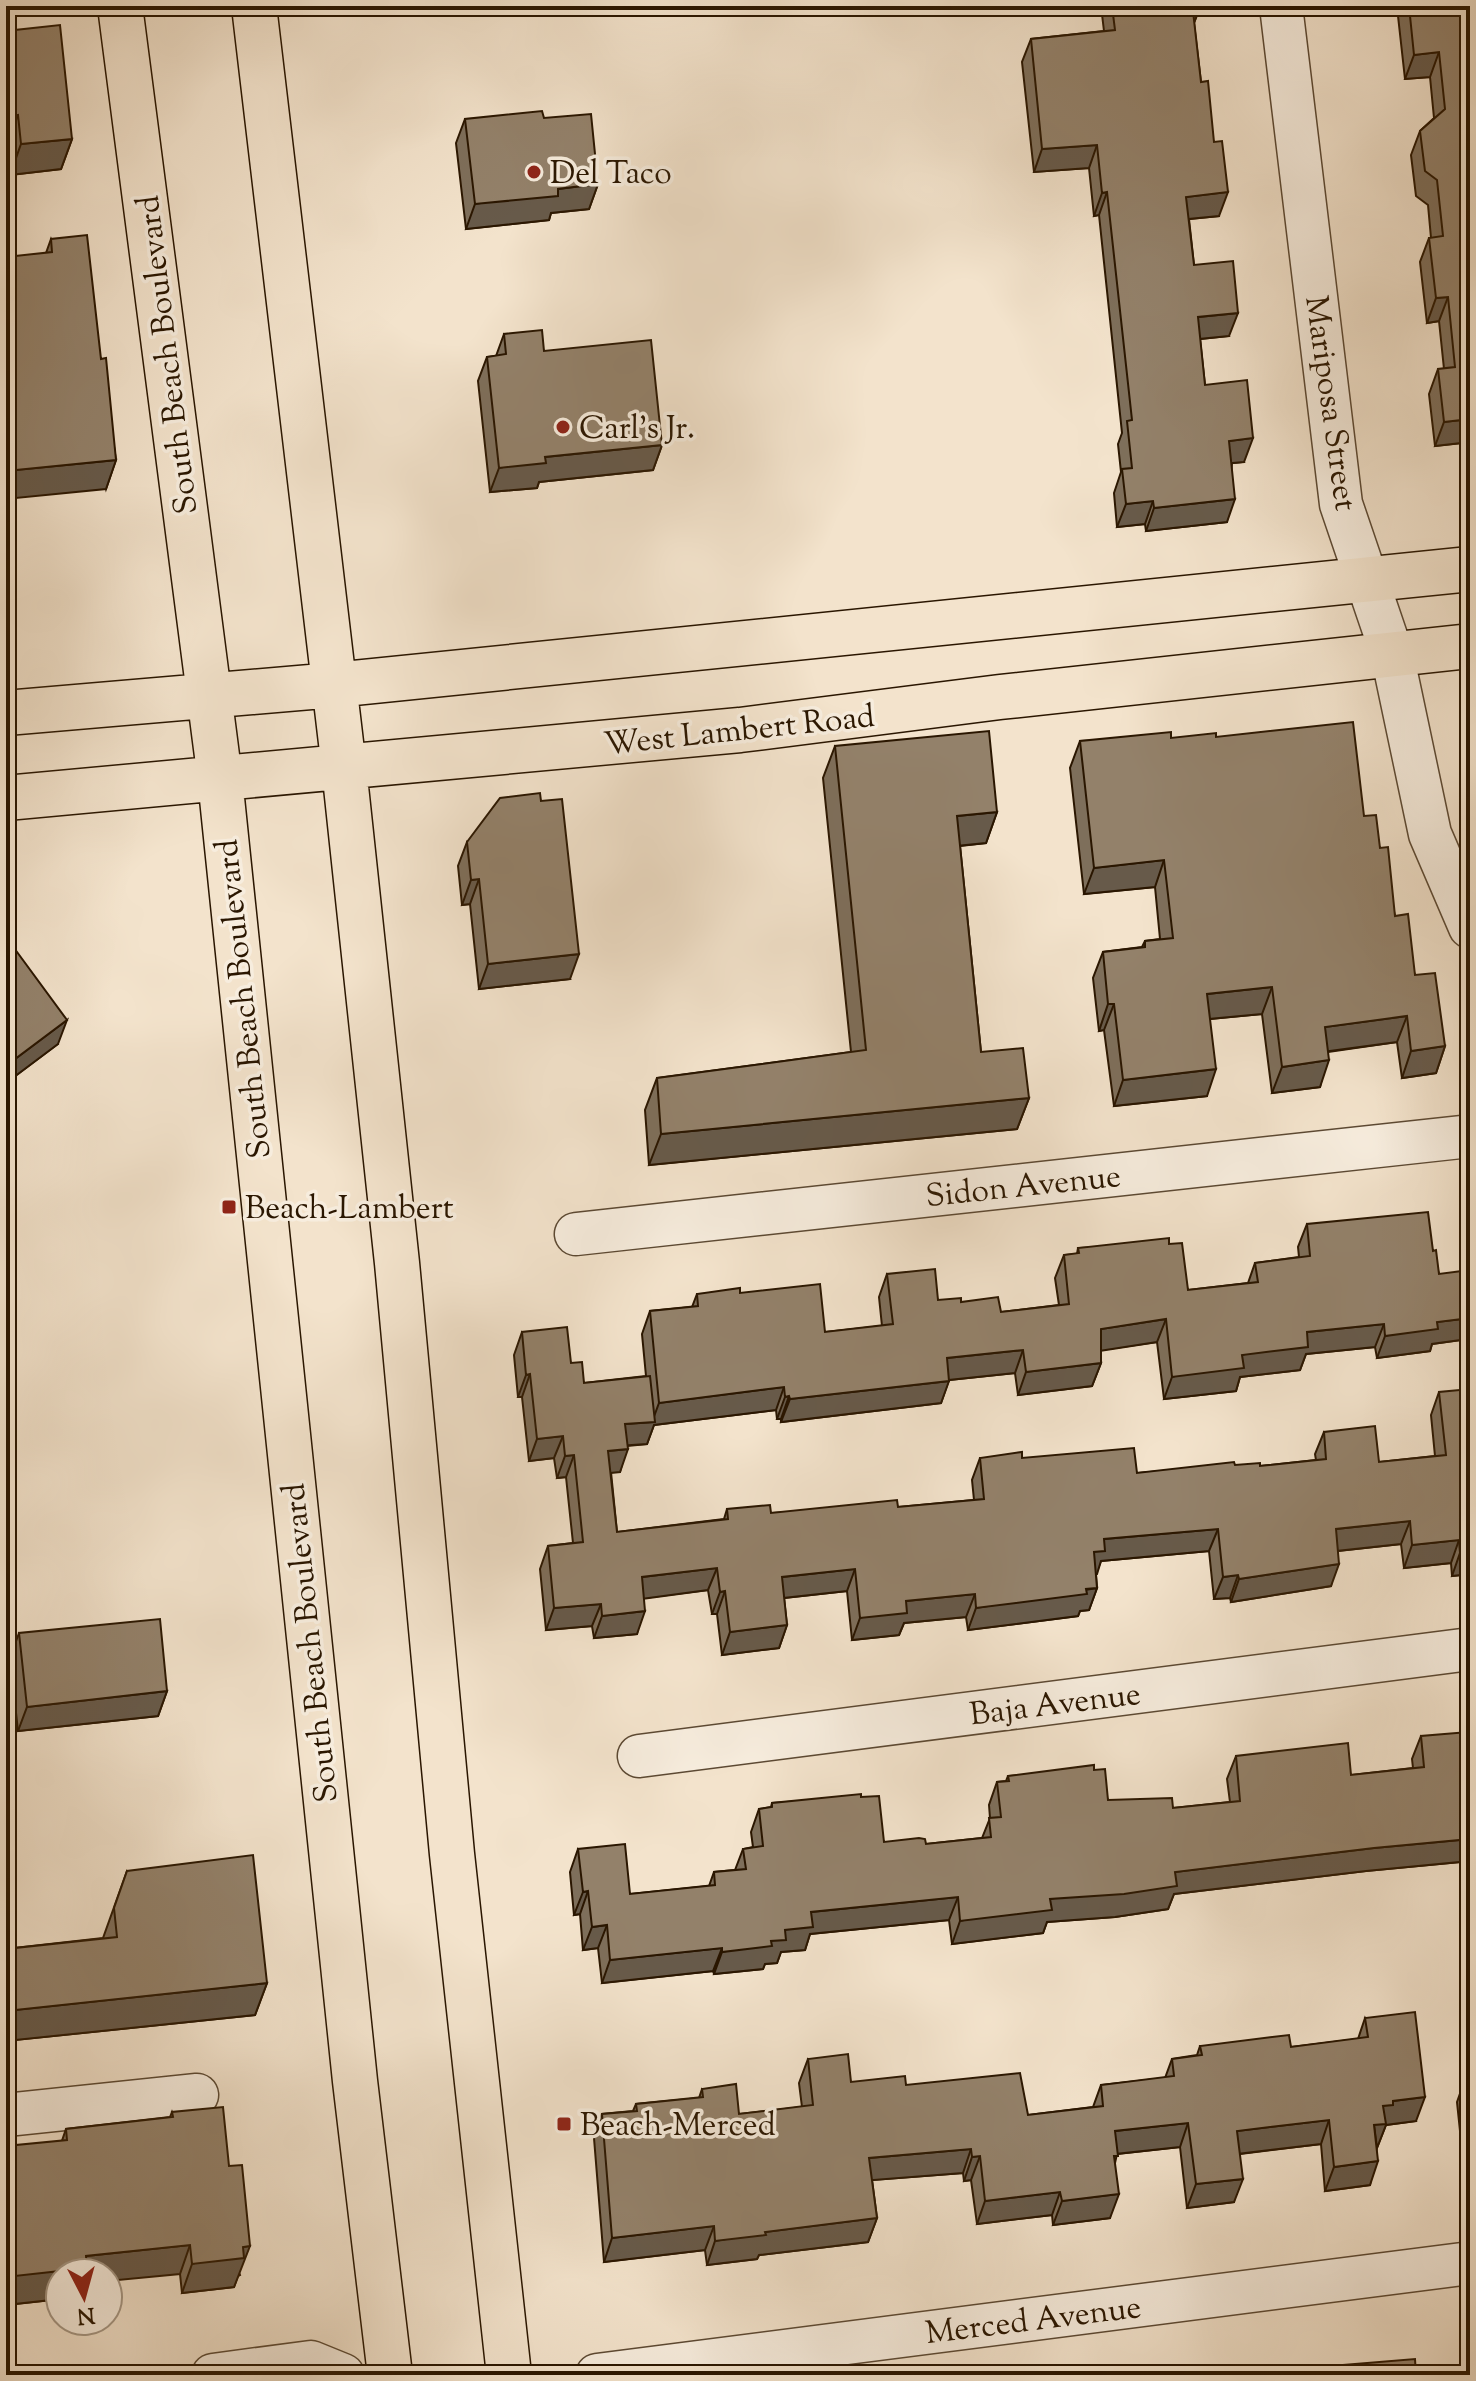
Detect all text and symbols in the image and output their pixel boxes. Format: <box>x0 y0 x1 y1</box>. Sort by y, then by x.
place label: Del Taco <box>550 152 672 198</box>
marker: Del Taco <box>525 163 543 181</box>
street label: South Beach Boulevard <box>127 192 211 517</box>
street label: Mariposa Street <box>1291 293 1367 514</box>
place label: Carl's Jr. <box>579 407 695 453</box>
marker: Carl's Jr. <box>554 418 572 436</box>
street label: West Lambert Road <box>602 695 877 769</box>
street label: South Beach Boulevard <box>205 837 285 1161</box>
street label: Sidon Avenue <box>923 1155 1123 1221</box>
place label: Beach-Lambert <box>245 1187 454 1233</box>
marker: Beach-Lambert <box>220 1198 238 1216</box>
street label: South Beach Boulevard <box>272 1481 352 1805</box>
street label: Baja Avenue <box>967 1673 1143 1739</box>
place label: Beach-Merced <box>580 2104 776 2150</box>
marker: Beach-Merced <box>555 2115 573 2133</box>
north arrow <box>44 2257 124 2337</box>
street label: Merced Avenue <box>923 2286 1144 2358</box>
text: N <box>75 2297 96 2331</box>

